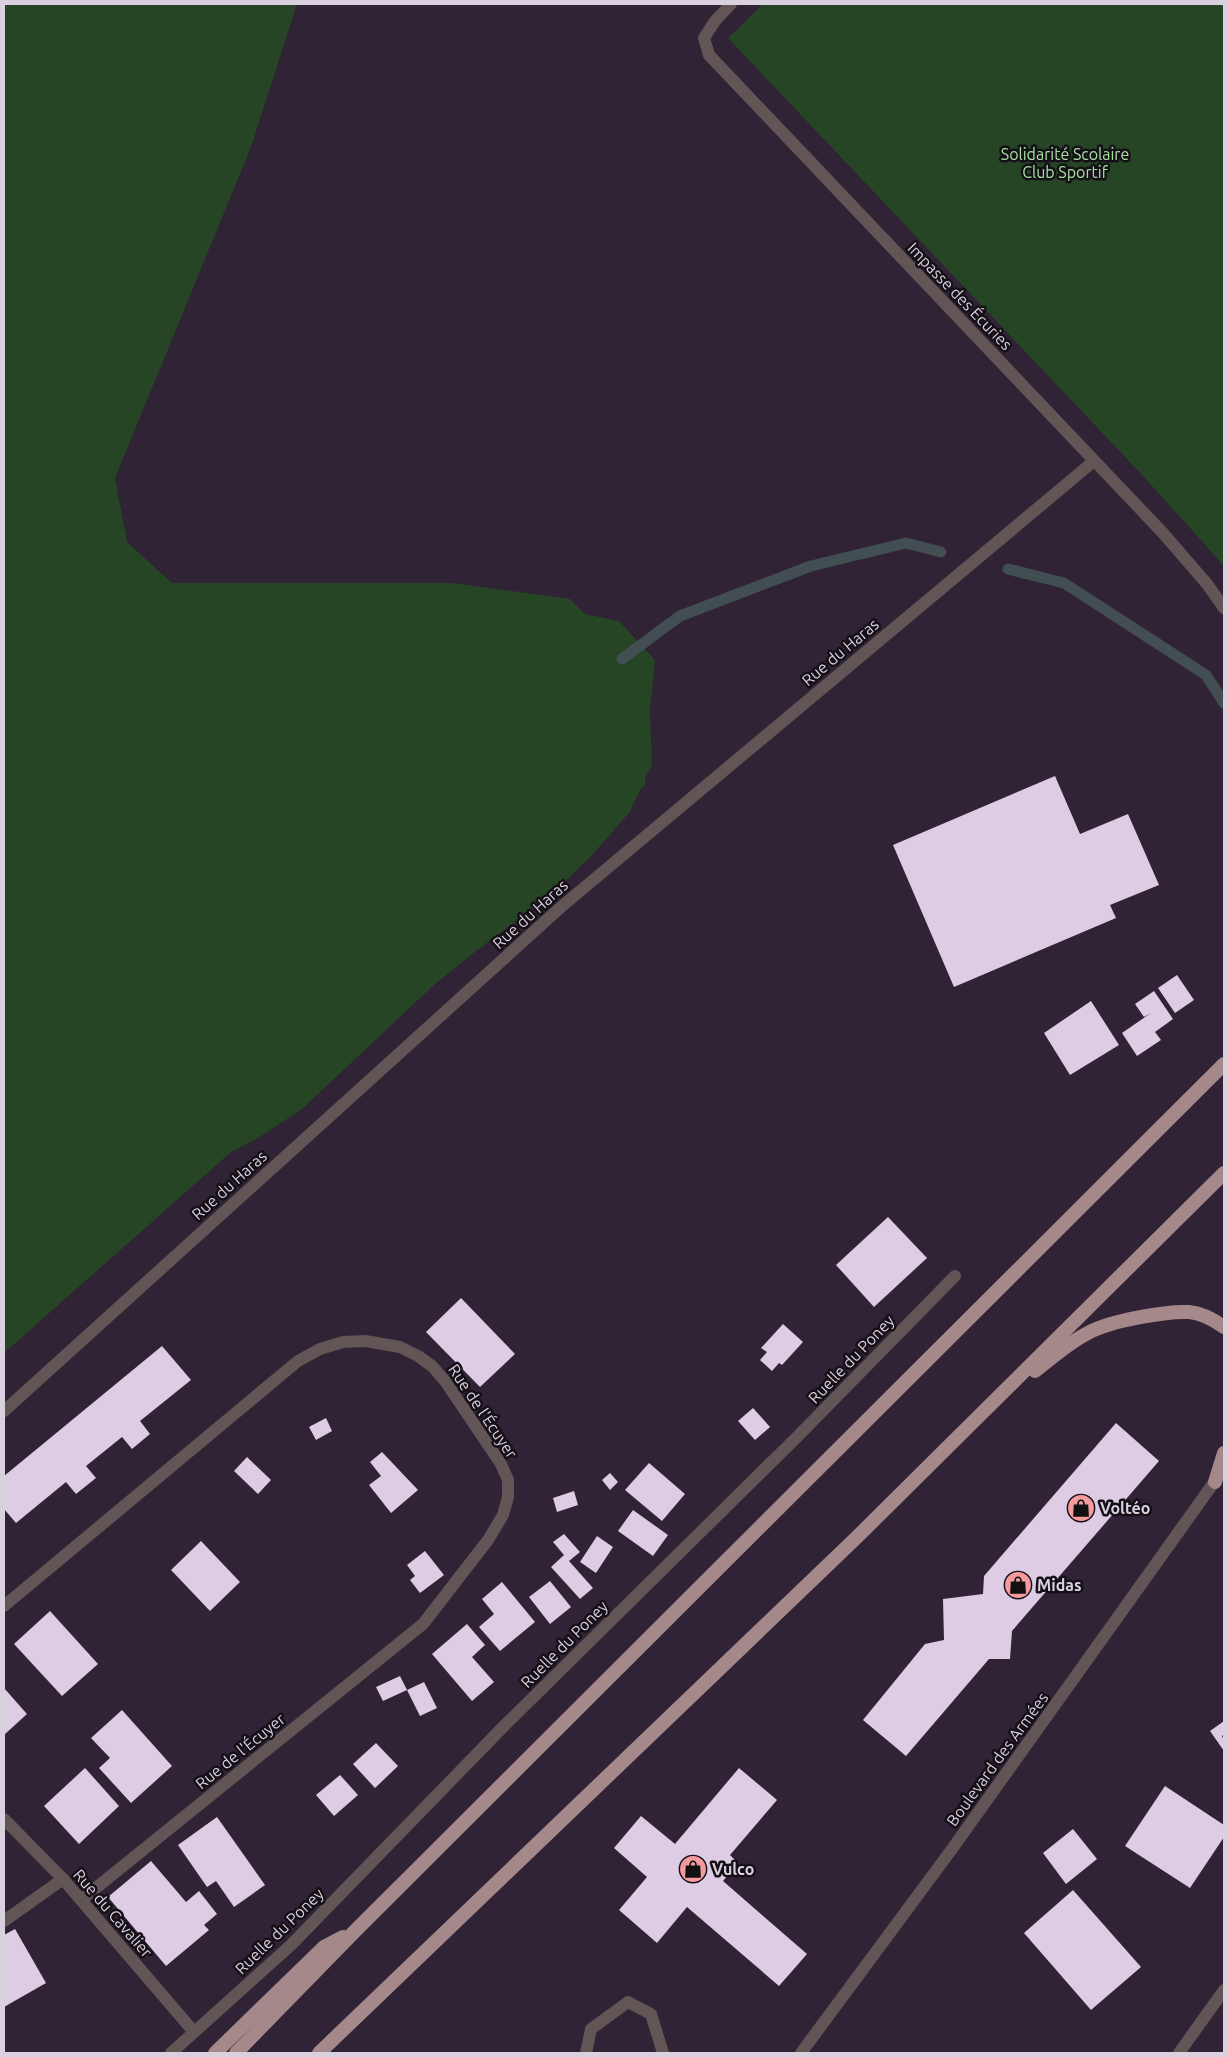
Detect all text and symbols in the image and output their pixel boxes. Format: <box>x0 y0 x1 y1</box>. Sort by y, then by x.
park label: Solidarité Scolaire Club Sportif <box>1001 145 1129 181</box>
street label: Impasse des Écuries <box>904 237 1017 353</box>
street label: Rue du Haras <box>798 615 882 689</box>
street label: Rue du Haras <box>489 876 571 952</box>
street label: Rue du Haras <box>188 1147 270 1223</box>
street label: Ruelle du Poney <box>804 1311 898 1407</box>
street label: Rue de l'Écuyer <box>445 1359 523 1461</box>
shop icon: Voltéo <box>1066 1493 1096 1523</box>
place label: Voltéo <box>1100 1499 1150 1517</box>
shop icon: Midas <box>1003 1570 1033 1600</box>
place label: Midas <box>1037 1576 1082 1594</box>
street label: Ruelle du Poney <box>517 1597 611 1691</box>
street label: Boulevard des Armées <box>943 1689 1051 1829</box>
street label: Rue de l'Écuyer <box>190 1708 288 1792</box>
shop icon: Vulco <box>678 1854 708 1884</box>
place label: Vulco <box>712 1860 754 1878</box>
street label: Rue du Cavalier <box>70 1865 156 1961</box>
street label: Ruelle du Poney <box>231 1884 327 1978</box>

